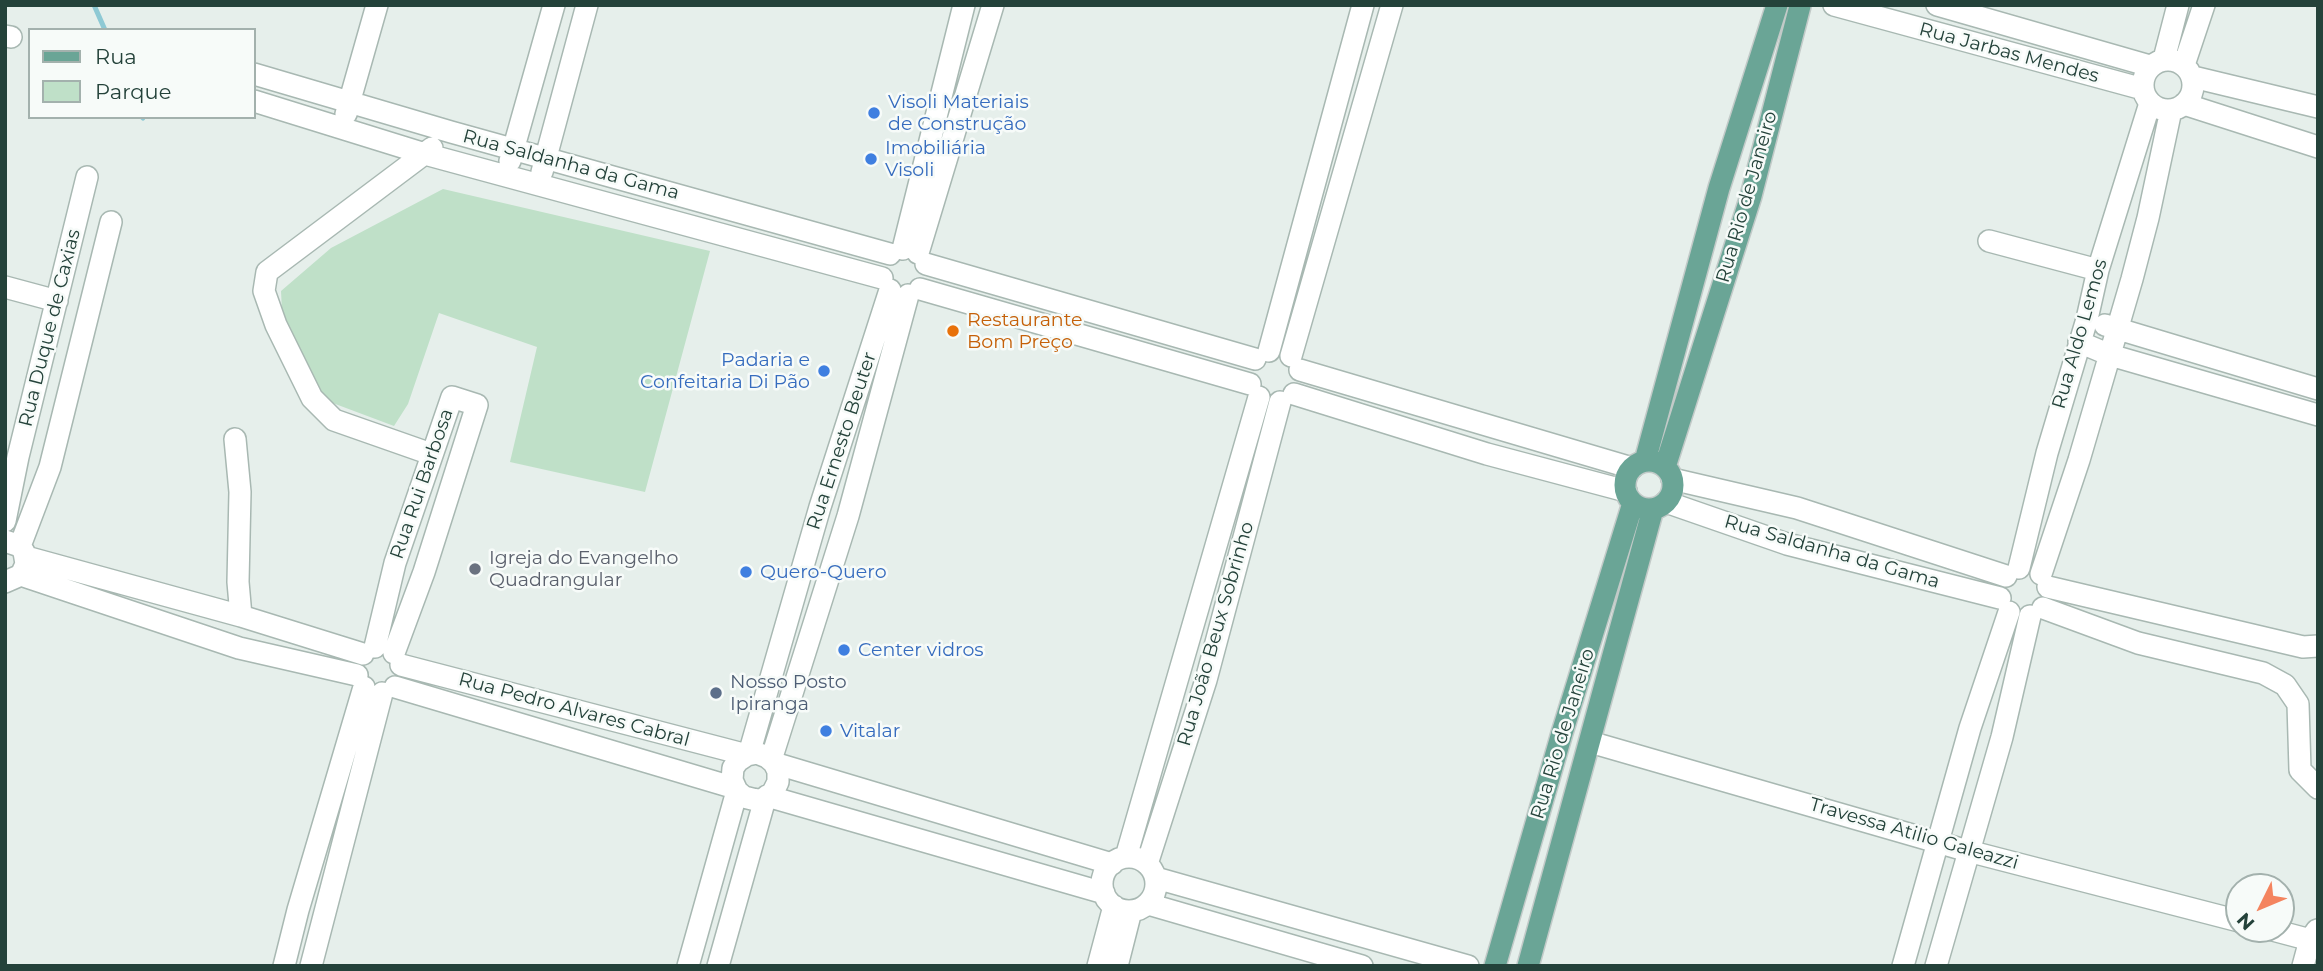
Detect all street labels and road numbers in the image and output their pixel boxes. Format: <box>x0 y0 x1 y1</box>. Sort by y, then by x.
street label: Rua Jarbas Mendes <box>1917 18 2101 88</box>
street label: Rua Rio de Janeiro <box>1712 109 1782 285</box>
street label: Rua Saldanha da Gama <box>460 125 682 205</box>
street label: Rua Duque de Caxias <box>14 227 86 429</box>
street label: Rua Aldo Lemos <box>2048 256 2112 412</box>
street label: Rua Ernesto Beuter <box>802 349 882 533</box>
street label: Rua Rui Barbosa <box>386 406 458 562</box>
street label: Rua Saldanha da Gama <box>1722 510 1942 594</box>
street label: Rua João Beux Sobrinho <box>1173 519 1259 749</box>
street label: Rua Rio de Janeiro <box>1526 646 1600 822</box>
street label: Rua Pedro Alvares Cabral <box>456 668 692 752</box>
street label: Travessa Atilio Galeazzi <box>1807 793 2021 875</box>

